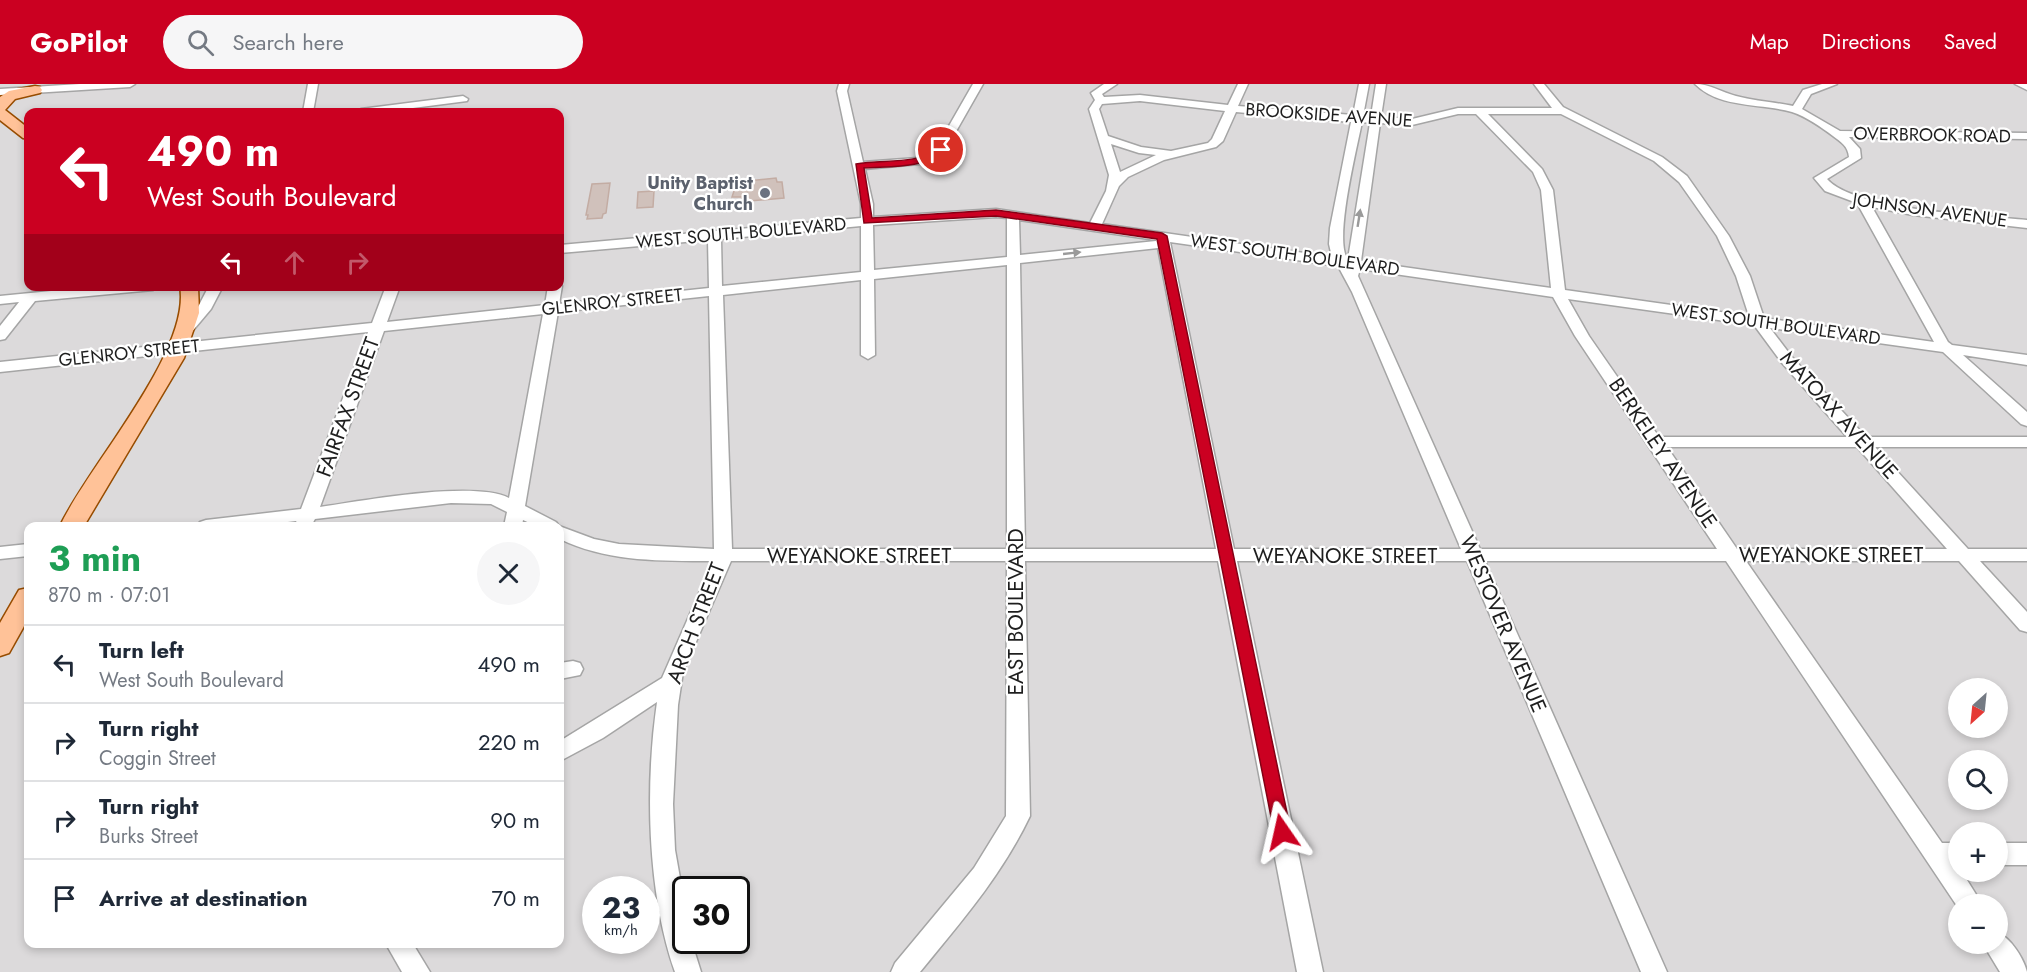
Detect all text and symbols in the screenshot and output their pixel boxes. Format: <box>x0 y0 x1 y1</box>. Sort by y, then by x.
search box <box>163 15 583 69</box>
text: GoPilot <box>30 22 127 63</box>
icon: search <box>184 26 217 59</box>
text: Search here <box>232 26 344 58</box>
text: Map <box>1750 27 1789 57</box>
text: Directions <box>1822 27 1911 57</box>
text: Saved <box>1944 27 1997 57</box>
street label: BROOKSIDE AVENUE <box>1245 96 1413 134</box>
text: 490 m <box>147 121 279 182</box>
street label: OVERBROOK ROAD <box>1853 121 2011 149</box>
pin <box>915 124 966 175</box>
icon: left <box>48 132 126 210</box>
icon: arrive <box>924 133 957 166</box>
place label: Unity Baptist Church <box>647 170 753 217</box>
text: West South Boulevard <box>147 177 397 216</box>
marker: Unity Baptist Church <box>758 186 772 200</box>
street label: JOHNSON AVENUE <box>1849 186 2009 234</box>
one-way arrow <box>1355 209 1364 228</box>
street label: WEST SOUTH BOULEVARD <box>635 211 847 255</box>
street label: WEST SOUTH BOULEVARD <box>1189 227 1401 283</box>
icon: left <box>215 246 248 279</box>
icon: ahead <box>278 246 311 279</box>
icon: right <box>341 246 374 279</box>
one-way arrow <box>1063 248 1082 258</box>
street label: GLENROY STREET <box>540 282 684 322</box>
street label: WEST SOUTH BOULEVARD <box>1670 296 1882 352</box>
street label: GLENROY STREET <box>57 333 201 373</box>
street label: FAIRFAX STREET <box>309 333 387 481</box>
street label: MATOAX AVENUE <box>1773 344 1905 486</box>
street label: BERKELEY AVENUE <box>1601 372 1725 534</box>
street label: EAST BOULEVARD <box>1001 528 1031 696</box>
street label: WESTOVER AVENUE <box>1452 531 1554 717</box>
text: 3 min <box>48 532 141 584</box>
street label: WEYANOKE STREET <box>1739 540 1923 570</box>
street label: WEYANOKE STREET <box>767 541 951 571</box>
street label: WEYANOKE STREET <box>1253 541 1437 571</box>
button: close <box>477 542 540 605</box>
street label: ARCH STREET <box>659 558 733 688</box>
text: 870 m · 07:01 <box>48 581 170 610</box>
text: Turn left <box>99 634 184 666</box>
icon: left <box>48 648 81 681</box>
text: 490 m <box>478 648 540 680</box>
text: West South Boulevard <box>99 666 284 695</box>
north arrow <box>1948 678 2008 738</box>
map controls <box>1948 678 2008 954</box>
text: Turn right <box>99 712 199 744</box>
icon: right <box>48 726 81 759</box>
text: 220 m <box>478 726 540 758</box>
text: Coggin Street <box>99 744 216 773</box>
button: search <box>1948 750 2008 810</box>
text: Turn right <box>99 790 199 822</box>
position arrow <box>1250 800 1314 864</box>
icon: right <box>48 804 81 837</box>
text: 90 m <box>490 804 540 836</box>
text: Burks Street <box>99 822 198 851</box>
button: + <box>1948 822 2008 882</box>
speed limit sign: 30 <box>672 876 750 954</box>
icon: arrive <box>48 882 81 915</box>
text: Arrive at destination <box>99 882 308 914</box>
text: 70 m <box>491 882 540 914</box>
text: 23 <box>602 886 640 929</box>
button: − <box>1948 894 2008 954</box>
text: km/h <box>604 919 638 941</box>

